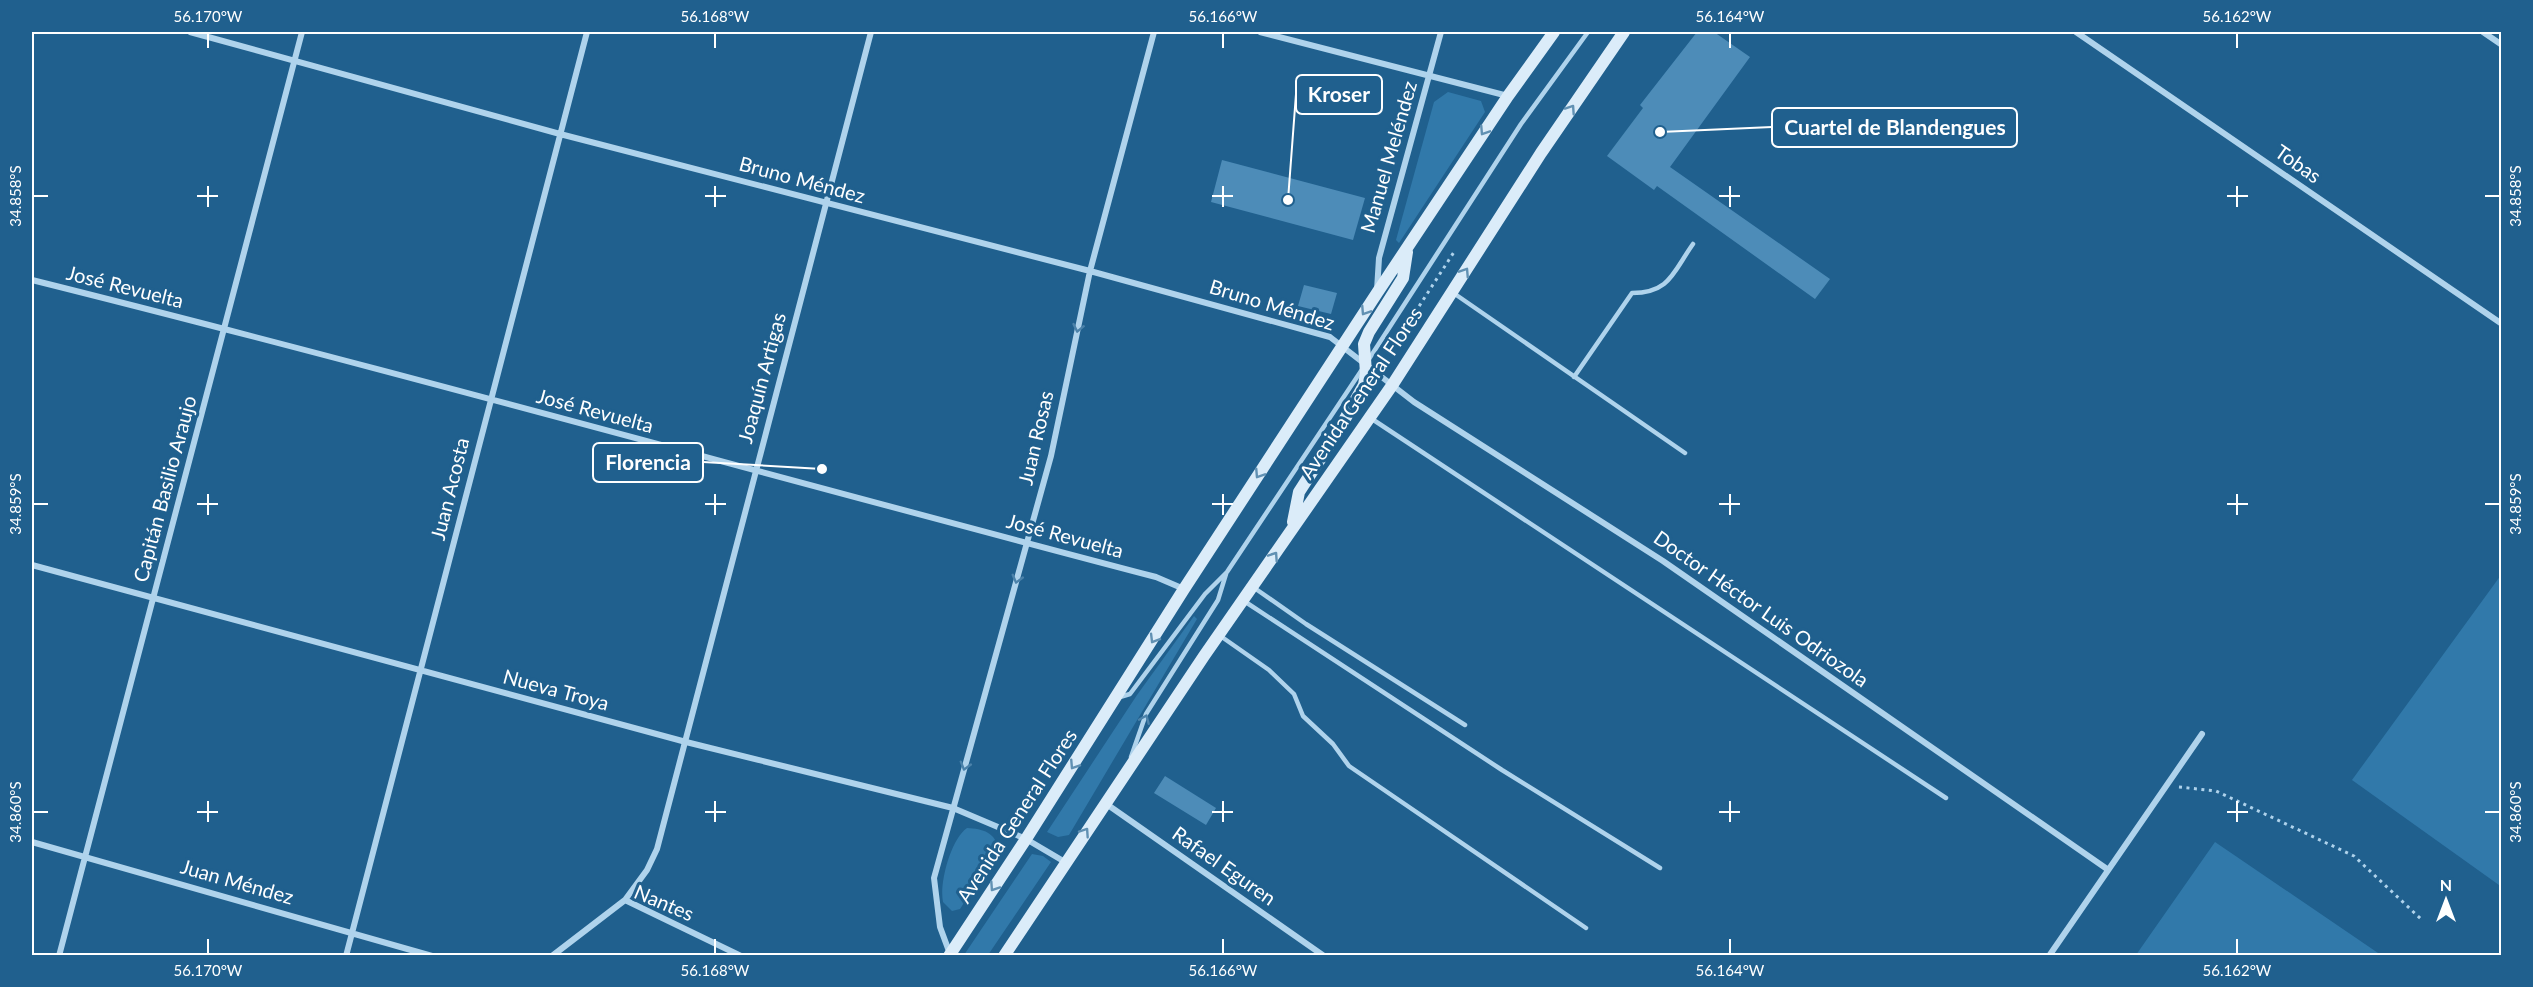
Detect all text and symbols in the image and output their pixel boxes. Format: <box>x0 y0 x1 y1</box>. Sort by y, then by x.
text: 56.170°W <box>174 7 243 25</box>
text: 56.168°W <box>681 7 750 25</box>
text: 56.166°W <box>1189 7 1258 25</box>
text: 56.164°W <box>1696 7 1765 25</box>
text: 56.162°W <box>2203 7 2272 25</box>
callout: Kroser <box>1296 75 1382 114</box>
street label: Manuel Meléndez <box>1355 78 1421 235</box>
text: Kroser <box>1308 81 1370 106</box>
one-way arrow <box>1564 105 1575 116</box>
callout: Cuartel de Blandengues <box>1772 108 2017 147</box>
text: Cuartel de Blandengues <box>1784 114 2006 139</box>
one-way arrow <box>1480 125 1492 135</box>
street label: Tobas <box>2271 139 2326 187</box>
street label: Bruno Méndez <box>737 151 868 207</box>
text: 34.858°S <box>6 165 24 227</box>
text: 34.858°S <box>2506 165 2524 227</box>
street label: José Revuelta <box>64 260 186 312</box>
one-way arrow <box>1458 268 1469 279</box>
street label: Bruno Méndez <box>1207 274 1338 334</box>
street label: Avenida General Flores <box>1294 302 1427 483</box>
one-way arrow <box>1361 304 1372 315</box>
street label: Joaquín Artigas <box>732 310 790 446</box>
one-way arrow <box>1072 323 1085 333</box>
street label: José Revuelta <box>534 383 656 437</box>
street label: Juan Rosas <box>1013 388 1058 487</box>
street label: Capitán Basilio Araujo <box>128 393 200 585</box>
street label: Juan Acosta <box>425 435 473 542</box>
callout: Florencia <box>593 443 703 482</box>
text: Florencia <box>605 449 691 474</box>
one-way arrow <box>1255 468 1266 479</box>
text: 34.859°S <box>6 473 24 535</box>
text: 34.859°S <box>2506 473 2524 535</box>
street label: José Revuelta <box>1004 508 1126 562</box>
street label: Doctor Héctor Luis Odriozola <box>1650 525 1874 692</box>
one-way arrow <box>1266 552 1278 562</box>
one-way arrow <box>1012 573 1025 583</box>
one-way arrow <box>1149 633 1161 643</box>
street label: Nueva Troya <box>501 663 612 715</box>
one-way arrow <box>1138 714 1150 725</box>
street label: Avenida General Flores <box>951 724 1081 907</box>
one-way arrow <box>1070 758 1081 769</box>
one-way arrow <box>960 760 972 771</box>
text: 34.860°S <box>6 781 24 843</box>
text: 34.860°S <box>2506 781 2524 843</box>
street label: Rafael Eguren <box>1168 821 1281 910</box>
one-way arrow <box>1078 828 1089 839</box>
street label: Juan Méndez <box>178 853 296 909</box>
north arrow <box>2416 870 2476 930</box>
text: N <box>2440 875 2452 894</box>
street label: Nantes <box>631 879 698 925</box>
one-way arrow <box>990 881 1001 892</box>
text: 56.170°W <box>174 961 243 979</box>
text: 56.168°W <box>681 961 750 979</box>
text: 56.166°W <box>1189 961 1258 979</box>
text: 56.164°W <box>1696 961 1765 979</box>
text: 56.162°W <box>2203 961 2272 979</box>

